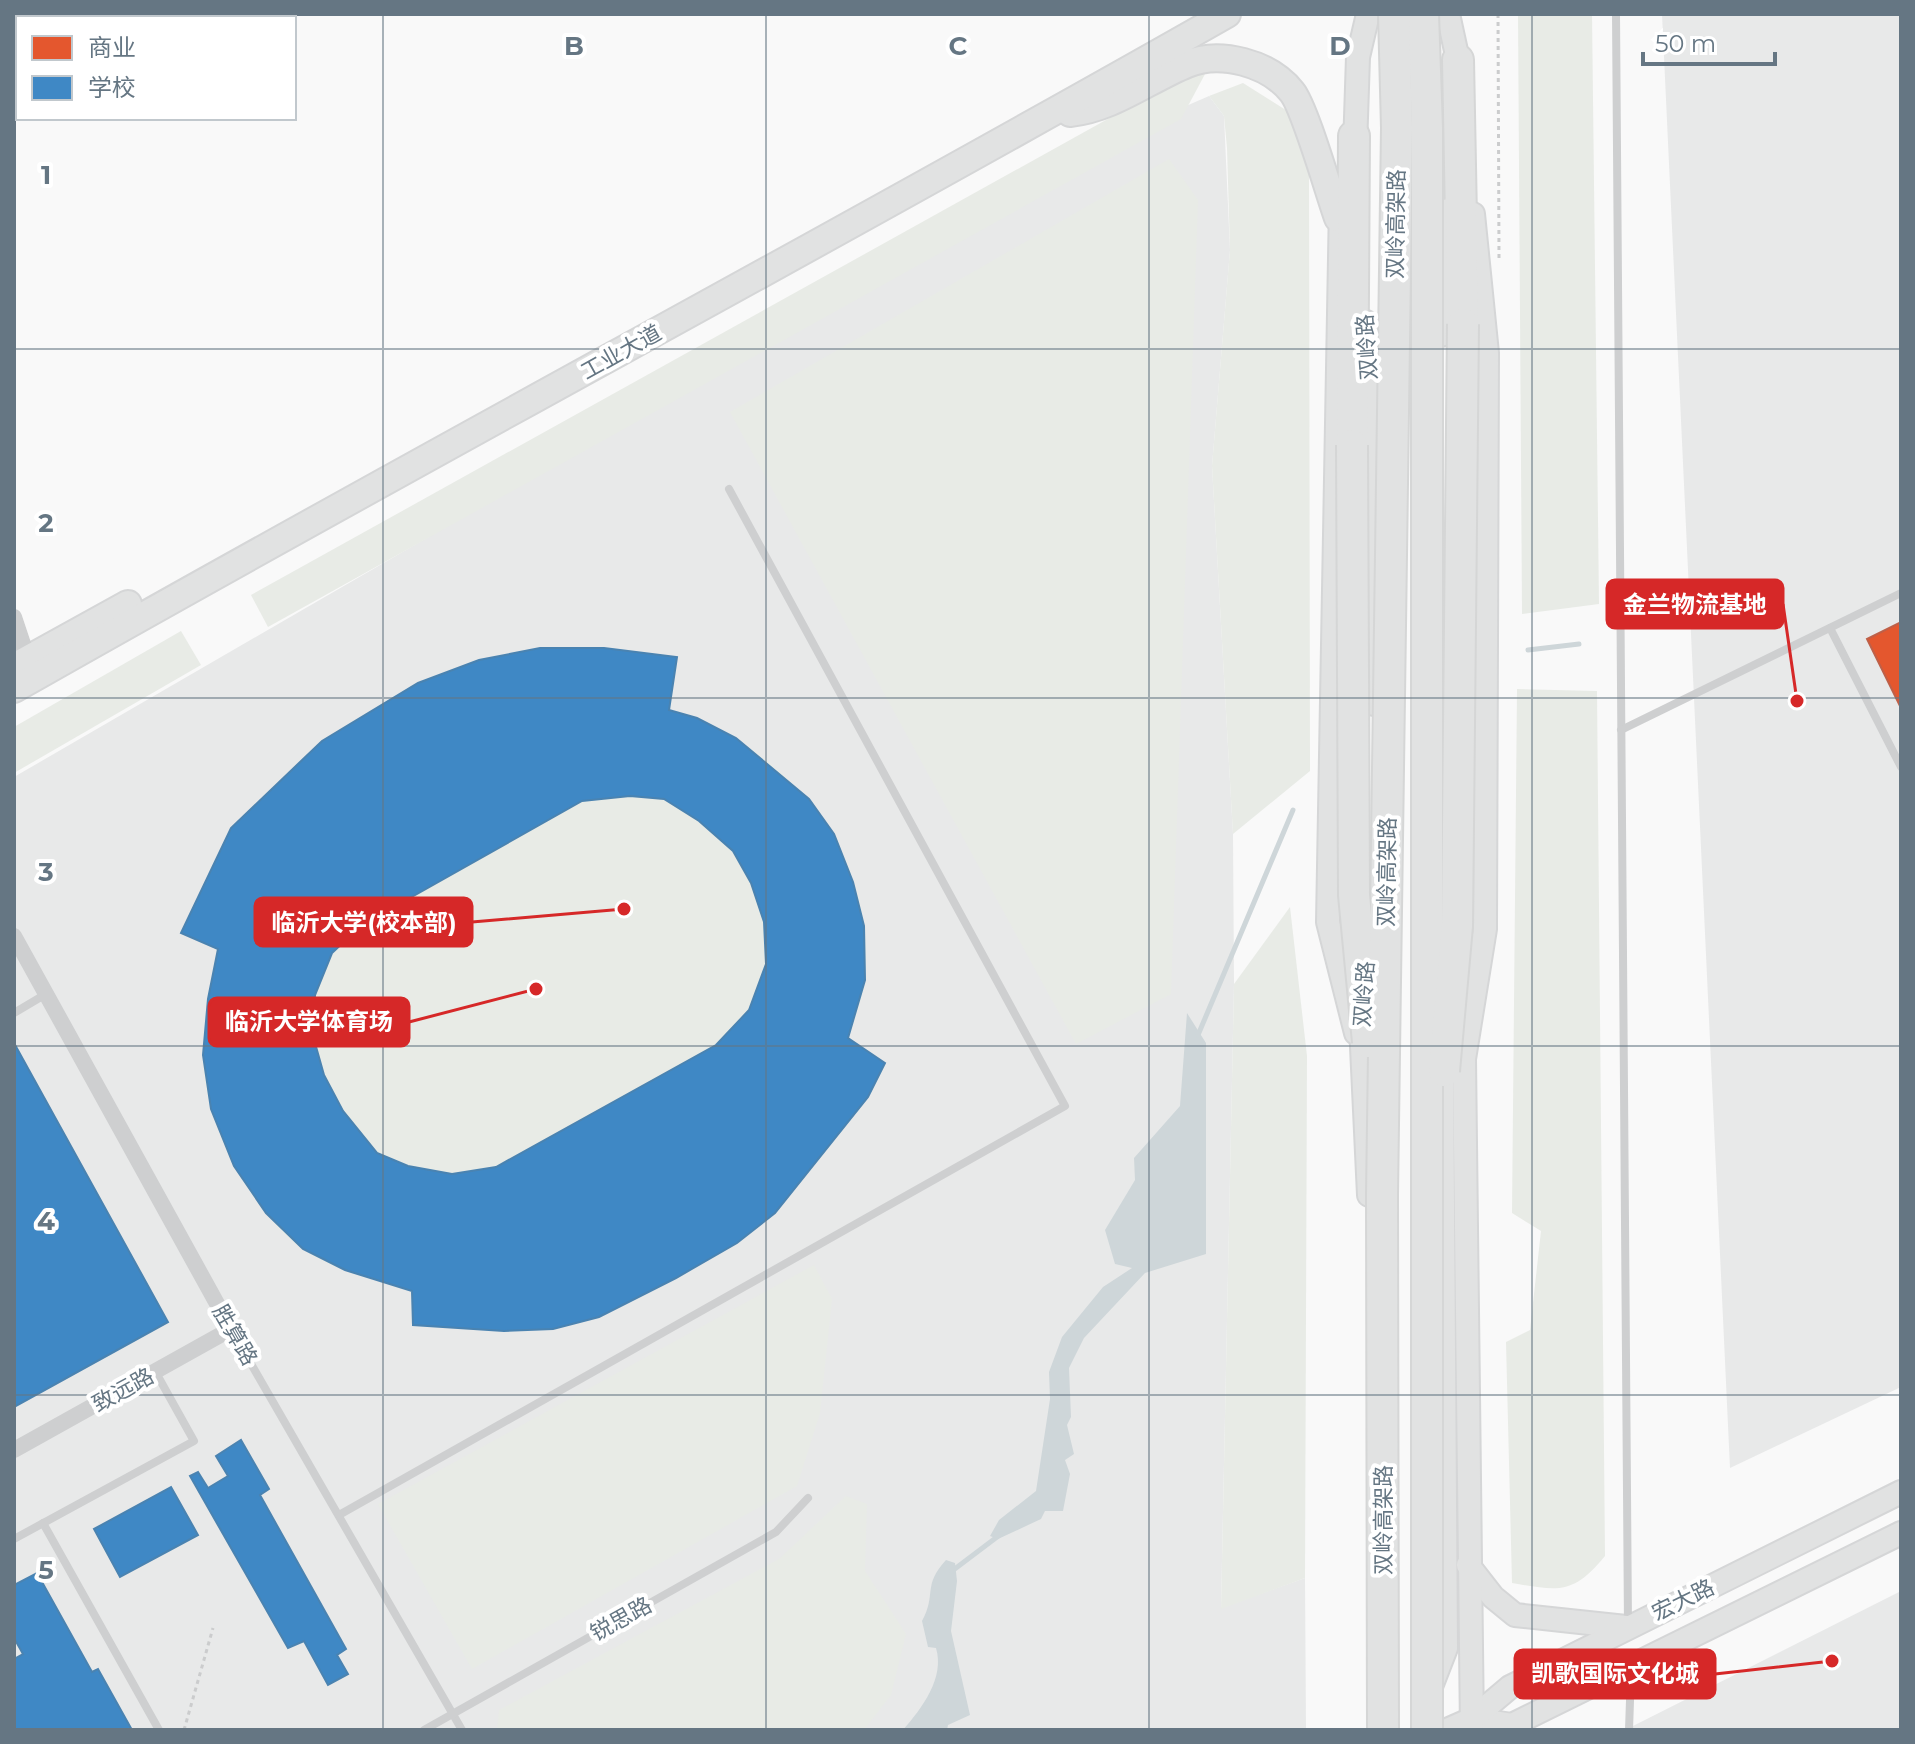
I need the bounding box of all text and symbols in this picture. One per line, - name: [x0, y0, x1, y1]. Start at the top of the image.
- legend: [16, 16, 296, 120]
- scale bar: [1643, 16, 1775, 66]
- text: 50 m: [1655, 29, 1716, 58]
- text: B: [564, 30, 584, 62]
- text: C: [949, 30, 968, 62]
- text: D: [1329, 30, 1351, 62]
- text: 商业: [88, 33, 136, 62]
- text: 学校: [88, 73, 136, 102]
- text: 1: [41, 159, 51, 191]
- street label: 双岭高架路: [1382, 169, 1410, 279]
- street label: 双岭路: [1351, 313, 1383, 381]
- street label: 工业大道: [576, 319, 666, 385]
- text: 2: [38, 507, 54, 539]
- callout: 金兰物流基地: [1607, 580, 1783, 628]
- text: 金兰物流基地: [1623, 590, 1767, 619]
- street label: 双岭高架路: [1373, 817, 1401, 927]
- text: 3: [37, 856, 54, 888]
- callout: 临沂大学(校本部): [255, 898, 472, 946]
- text: 临沂大学(校本部): [271, 908, 457, 937]
- street label: 双岭路: [1348, 960, 1380, 1028]
- callout: 临沂大学体育场: [209, 998, 409, 1046]
- text: 临沂大学体育场: [225, 1007, 393, 1036]
- text: 4: [37, 1205, 55, 1237]
- street label: 胜算路: [207, 1300, 263, 1370]
- street label: 致远路: [88, 1362, 158, 1418]
- street label: 双岭高架路: [1370, 1465, 1397, 1575]
- text: 5: [38, 1554, 54, 1586]
- street label: 宏大路: [1647, 1573, 1719, 1627]
- street label: 锐思路: [586, 1591, 656, 1647]
- callout: 凯歌国际文化城: [1515, 1650, 1715, 1698]
- text: 凯歌国际文化城: [1531, 1659, 1699, 1688]

